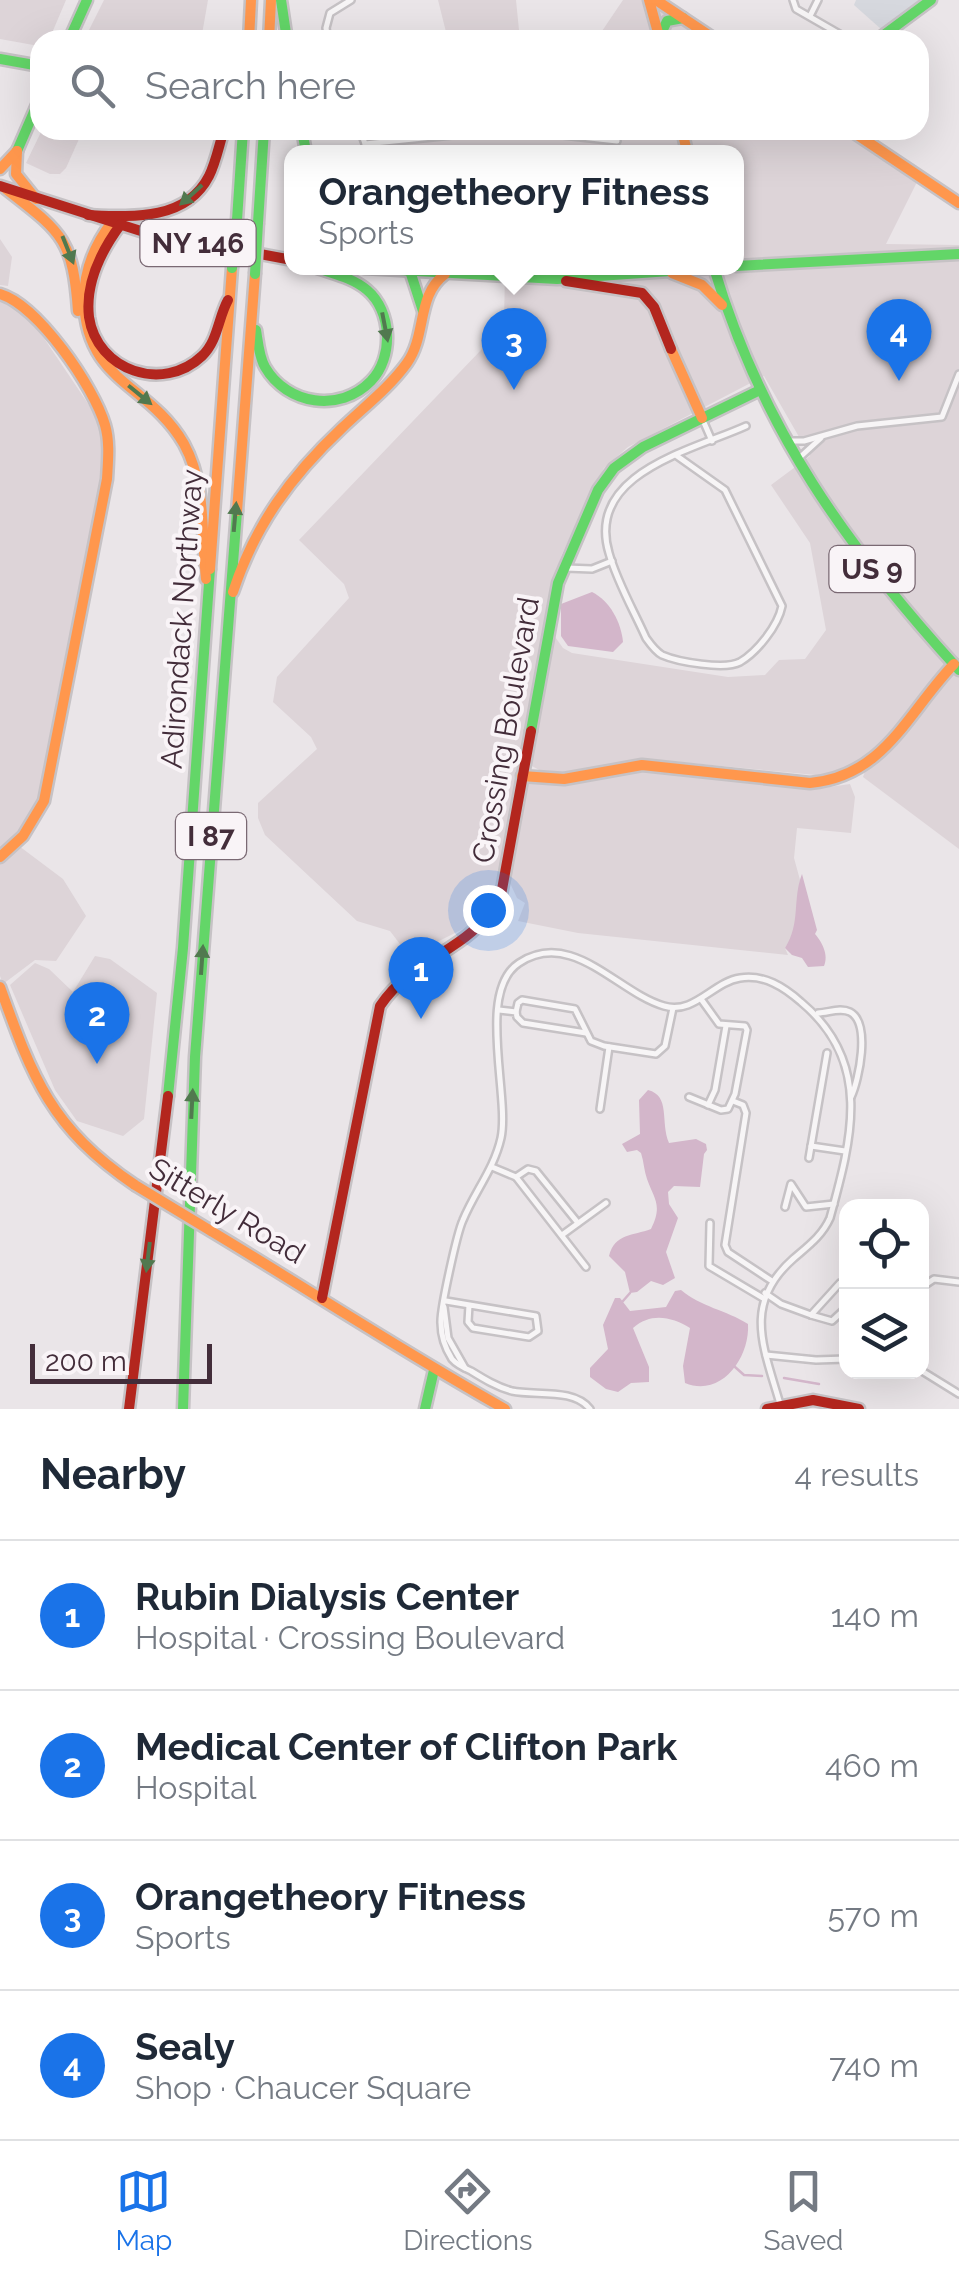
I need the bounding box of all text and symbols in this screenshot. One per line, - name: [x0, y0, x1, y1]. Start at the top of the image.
- search box: [30, 30, 929, 140]
- icon: search: [65, 58, 120, 113]
- text: Search here: [145, 63, 356, 108]
- popup: [284, 145, 744, 275]
- text: Orangetheory Fitness: [318, 169, 710, 214]
- one-way arrow: [179, 183, 204, 205]
- text: Sports: [318, 214, 414, 251]
- road number: NY 146: [140, 220, 256, 266]
- one-way arrow: [61, 236, 77, 266]
- pin: 4: [866, 298, 932, 381]
- pin: 3: [482, 308, 546, 390]
- one-way arrow: [377, 312, 393, 343]
- one-way arrow: [127, 384, 152, 405]
- street label: Adirondack Northway: [154, 468, 209, 770]
- one-way arrow: [227, 500, 243, 532]
- road number: US 9: [830, 546, 914, 592]
- street label: Crossing Boulevard: [465, 594, 546, 866]
- road number: I 87: [176, 813, 246, 859]
- your location: [463, 885, 514, 936]
- pin: 1: [388, 936, 454, 1019]
- one-way arrow: [194, 944, 210, 976]
- pin: 2: [64, 982, 130, 1064]
- one-way arrow: [185, 1088, 201, 1120]
- street label: Sitterly Road: [143, 1150, 311, 1271]
- map controls: [839, 1199, 929, 1379]
- button: locate: [839, 1199, 929, 1289]
- one-way arrow: [140, 1242, 156, 1274]
- button: layers: [839, 1289, 929, 1379]
- scale bar: [30, 1339, 212, 1384]
- text: 200 m: [45, 1345, 127, 1378]
- text: Nearby: [40, 1450, 186, 1499]
- text: 4 results: [795, 1456, 919, 1493]
- text: Rubin Dialysis Center: [135, 1574, 519, 1619]
- text: 1: [65, 1597, 80, 1634]
- text: 140 m: [831, 1597, 919, 1634]
- text: Hospital · Crossing Boulevard: [135, 1619, 565, 1656]
- text: Medical Center of Clifton Park: [135, 1724, 677, 1769]
- text: 2: [63, 1747, 82, 1784]
- text: 460 m: [825, 1747, 919, 1784]
- text: Hospital: [135, 1769, 256, 1806]
- text: Orangetheory Fitness: [135, 1874, 526, 1919]
- text: 3: [64, 1897, 81, 1934]
- text: 570 m: [828, 1897, 919, 1934]
- text: Sports: [135, 1919, 231, 1956]
- text: Sealy: [135, 2024, 235, 2069]
- text: 4: [63, 2047, 82, 2084]
- text: 740 m: [829, 2047, 919, 2084]
- text: Shop · Chaucer Square: [135, 2069, 471, 2106]
- tab: Map: [115, 2164, 172, 2257]
- tab: Directions: [403, 2164, 533, 2257]
- tab: Saved: [763, 2164, 844, 2257]

